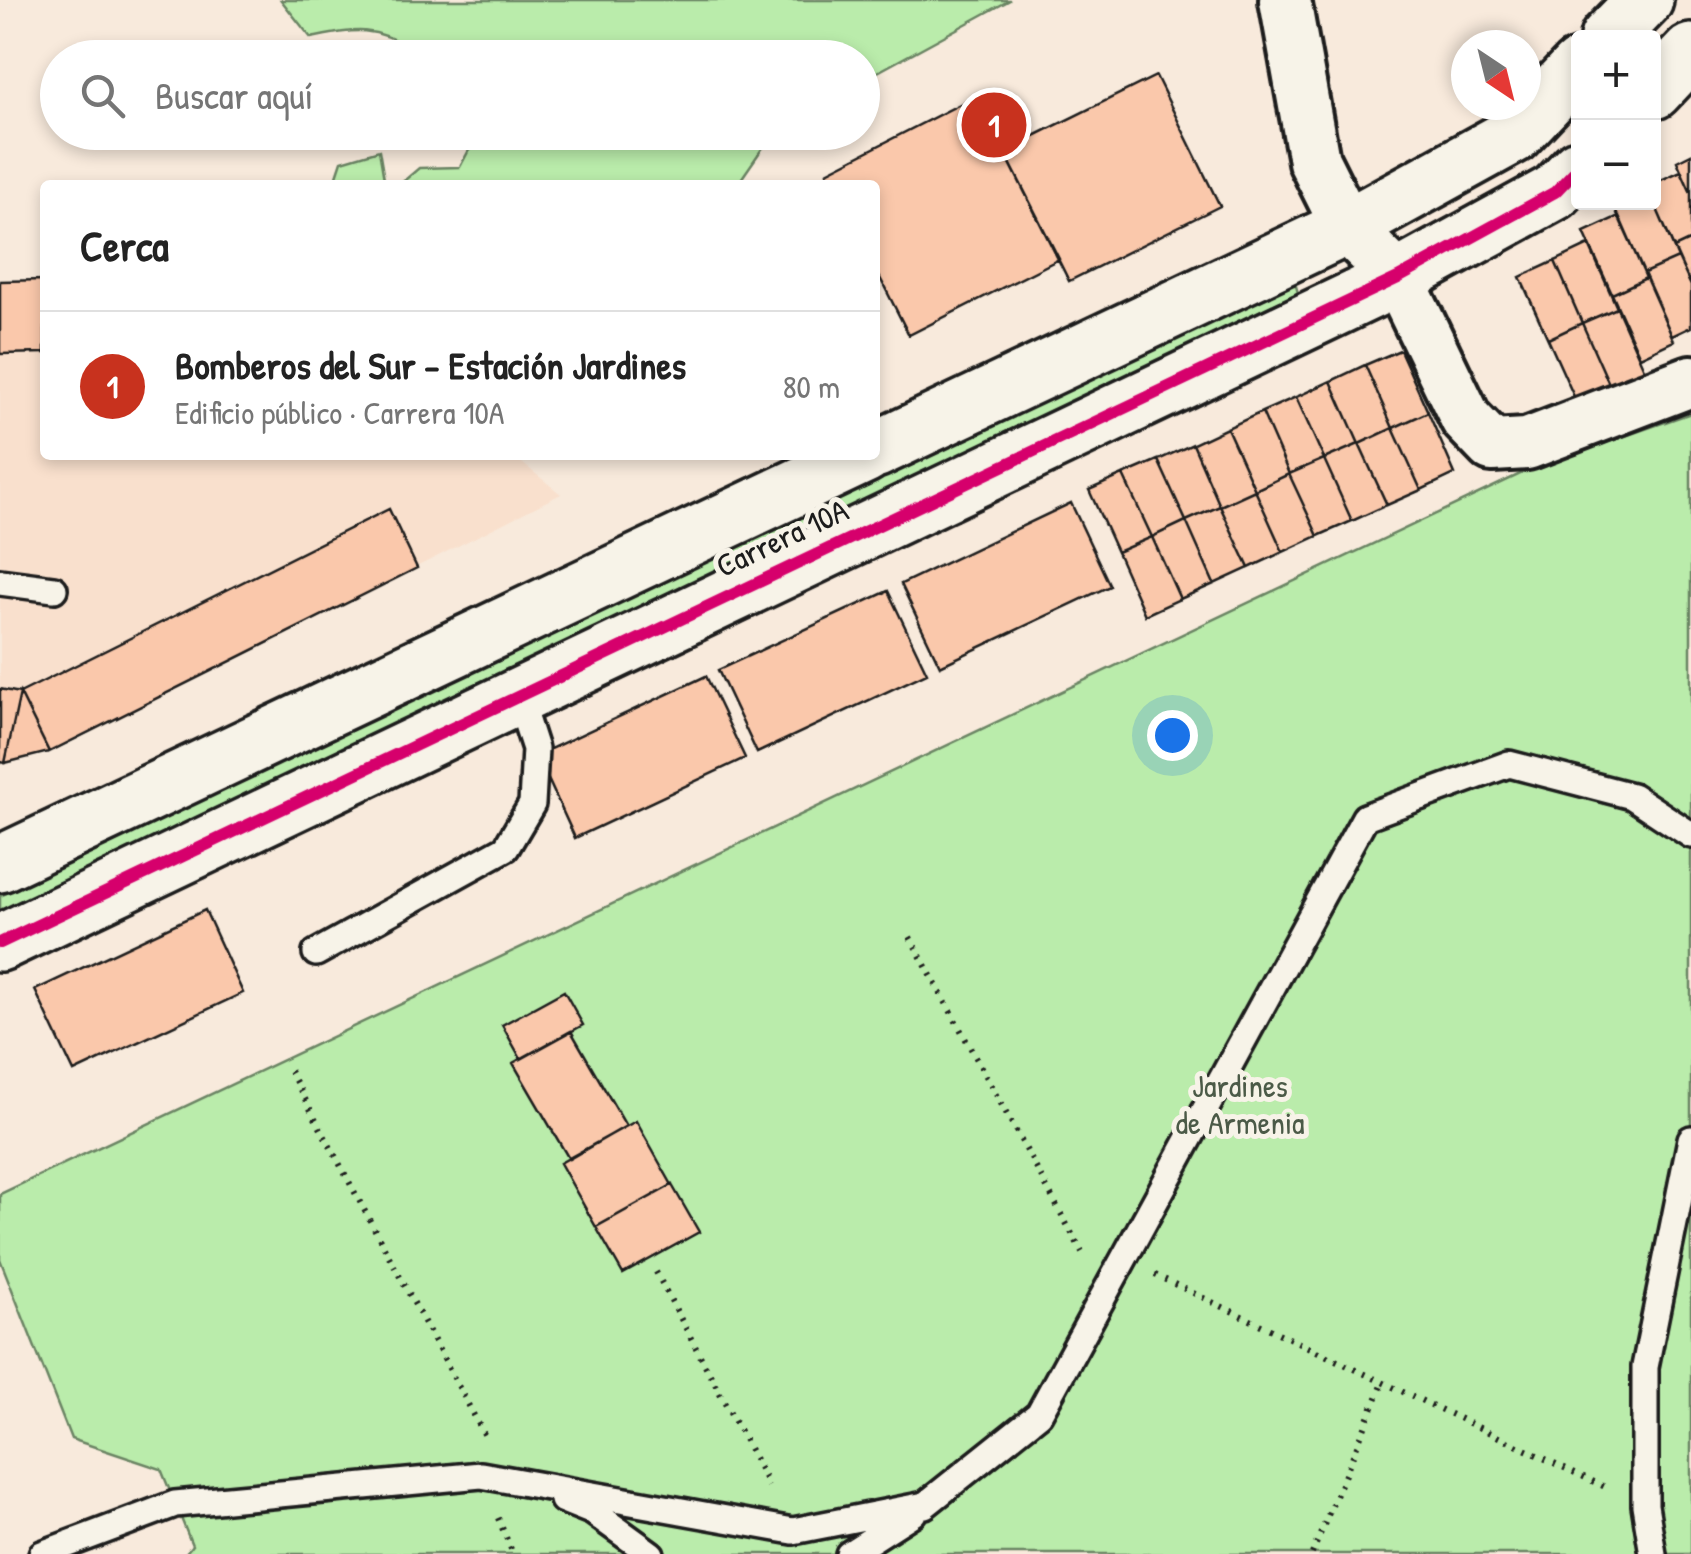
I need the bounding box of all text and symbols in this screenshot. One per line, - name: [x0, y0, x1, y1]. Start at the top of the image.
- north arrow: [1451, 30, 1541, 120]
- map controls: [1571, 30, 1661, 210]
- button: +: [1571, 30, 1661, 120]
- search box: [40, 40, 880, 150]
- icon: search: [75, 68, 130, 123]
- text: Buscar aquí: [155, 69, 313, 121]
- pin: 1: [962, 88, 1026, 162]
- button: −: [1571, 120, 1661, 210]
- text: Cerca: [80, 217, 169, 274]
- text: Bomberos del Sur - Estación Jardines: [175, 339, 686, 391]
- text: 1: [107, 365, 118, 408]
- text: 80 m: [783, 365, 840, 408]
- text: Edificio público · Carrera 10A: [175, 391, 504, 434]
- street label: Carrera 10A: [709, 488, 855, 587]
- your location: [1147, 710, 1198, 761]
- park label: Jardines de Armenia: [1175, 1064, 1305, 1144]

